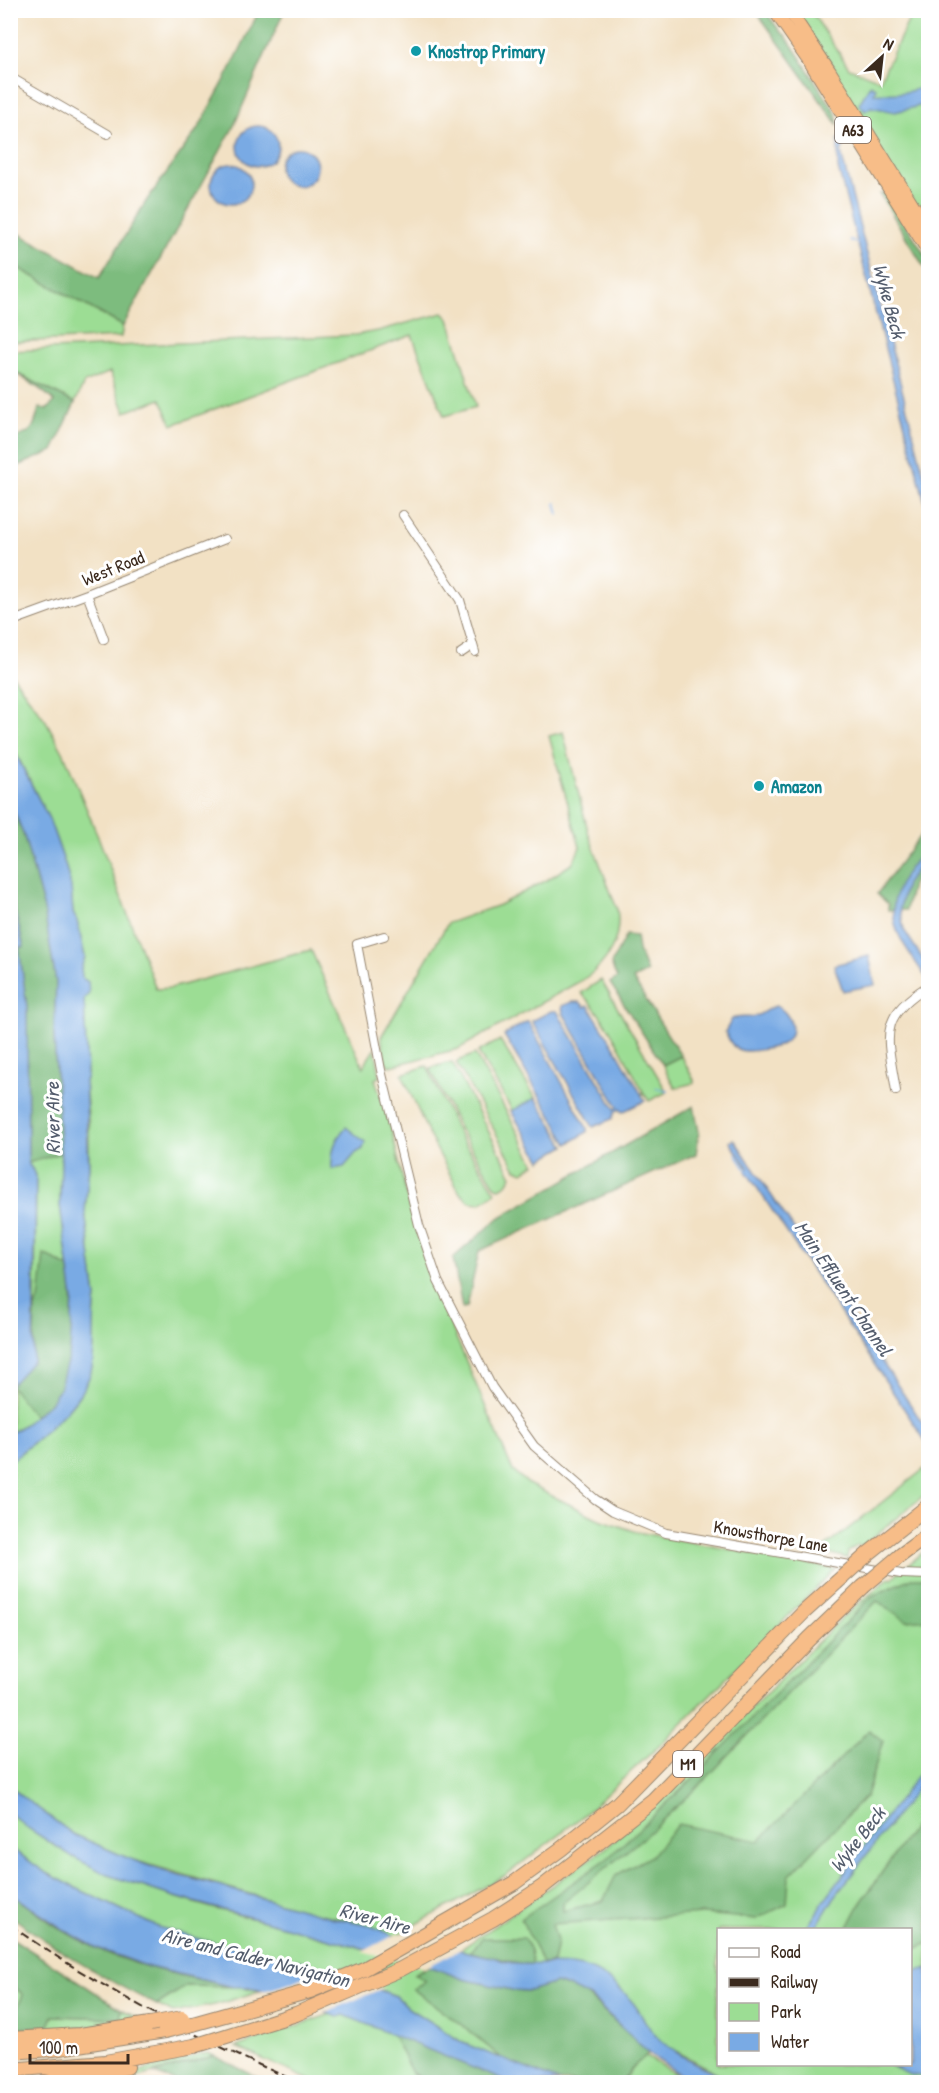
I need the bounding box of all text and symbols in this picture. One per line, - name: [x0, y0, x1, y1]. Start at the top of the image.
- north arrow: [852, 27, 912, 87]
- text: N: [880, 32, 898, 56]
- place label: Knostrop Primary: [428, 39, 546, 65]
- marker: Knostrop Primary: [409, 44, 423, 58]
- road number: A63: [835, 117, 871, 143]
- water label: Wyke Beck: [866, 261, 913, 343]
- street label: West Road: [78, 544, 148, 592]
- place label: Amazon: [771, 774, 822, 799]
- marker: Amazon: [752, 779, 766, 793]
- water label: River Aire: [38, 1081, 66, 1154]
- water label: Main Effluent Channel: [789, 1215, 900, 1362]
- street label: Knowsthorpe Lane: [712, 1514, 830, 1558]
- road number: M1: [673, 1751, 703, 1777]
- water label: Wyke Beck: [823, 1799, 893, 1878]
- water label: River Aire: [337, 1896, 414, 1941]
- water label: Aire and Calder Navigation: [159, 1921, 354, 1995]
- legend: [717, 1928, 912, 2066]
- text: Road: [771, 1939, 801, 1964]
- text: Railway: [771, 1969, 818, 1994]
- text: Park: [771, 1999, 802, 2024]
- scale bar: [30, 2027, 128, 2065]
- text: Water: [771, 2029, 809, 2054]
- text: 100 m: [39, 2035, 78, 2060]

